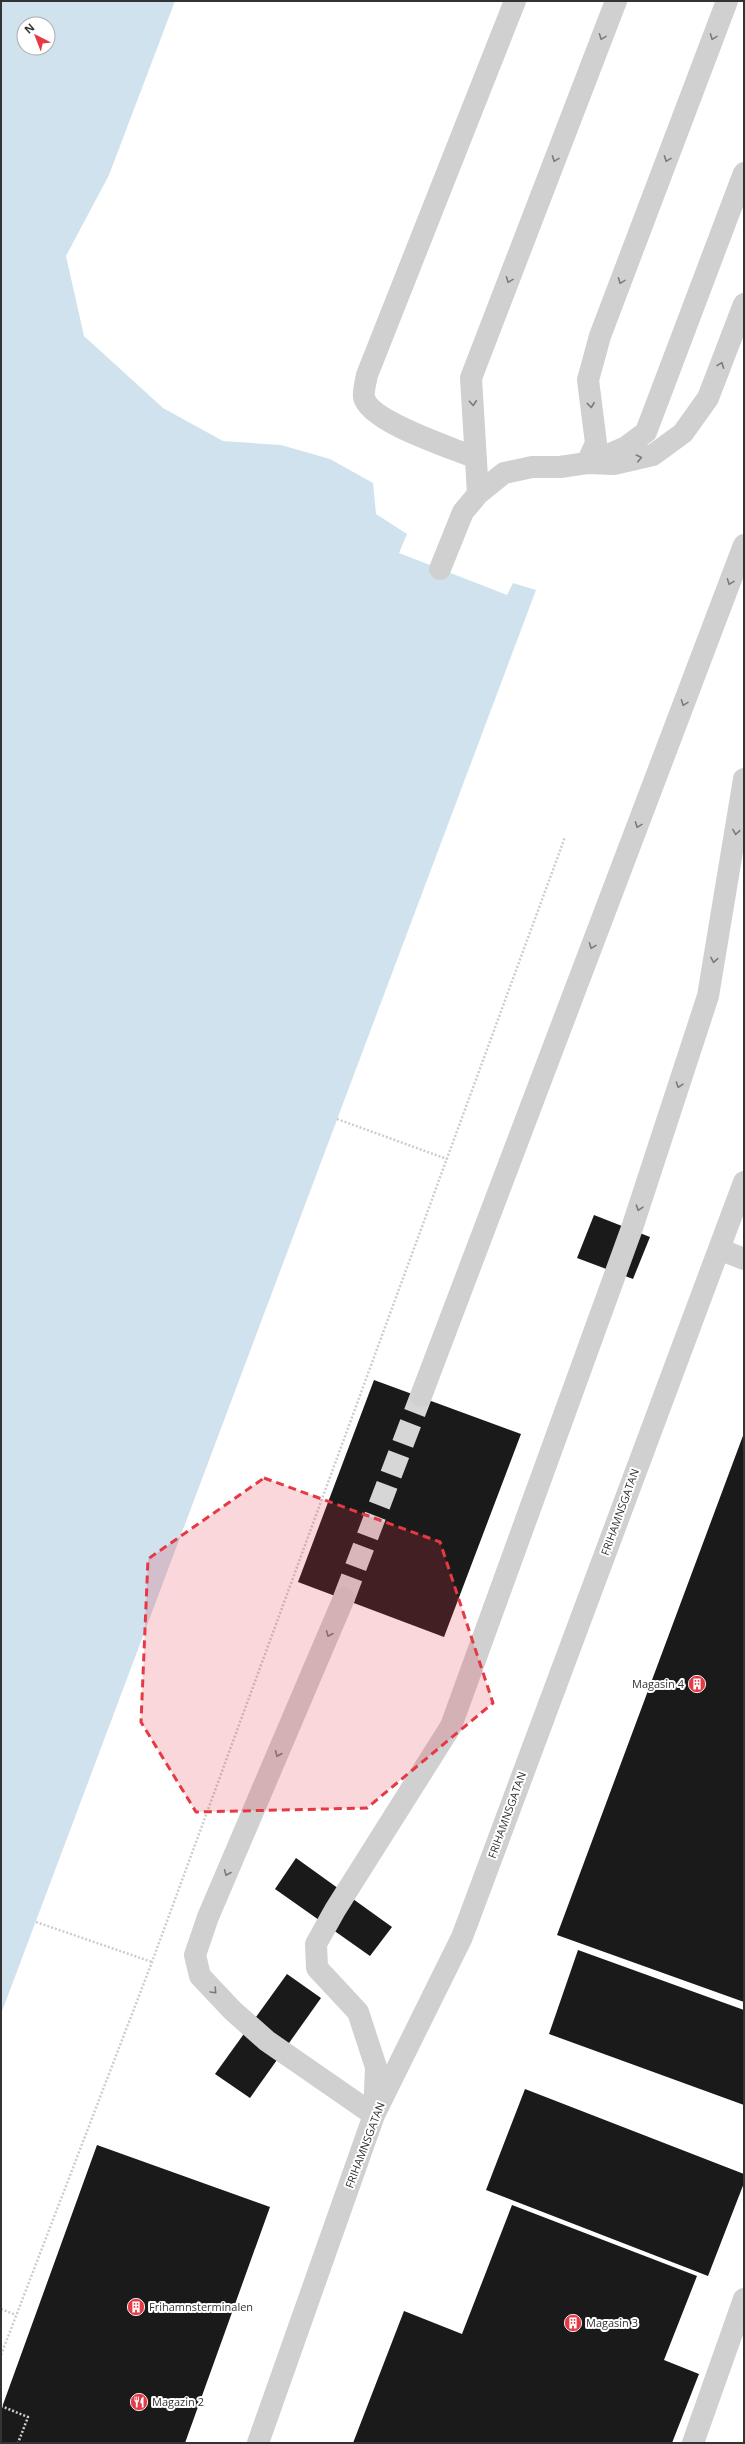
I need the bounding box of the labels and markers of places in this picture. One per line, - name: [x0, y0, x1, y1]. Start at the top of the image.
- building icon: Magasin 4: [687, 1674, 707, 1694]
- place label: Magasin 4: [632, 1676, 685, 1691]
- building icon: Frihamnsterminalen: [126, 2297, 146, 2317]
- place label: Frihamnsterminalen: [149, 2299, 253, 2314]
- building icon: Magasin 3: [563, 2313, 583, 2333]
- place label: Magasin 3: [586, 2315, 638, 2330]
- restaurant icon: Magazin 2: [129, 2392, 149, 2412]
- place label: Magazin 2: [152, 2394, 204, 2409]

